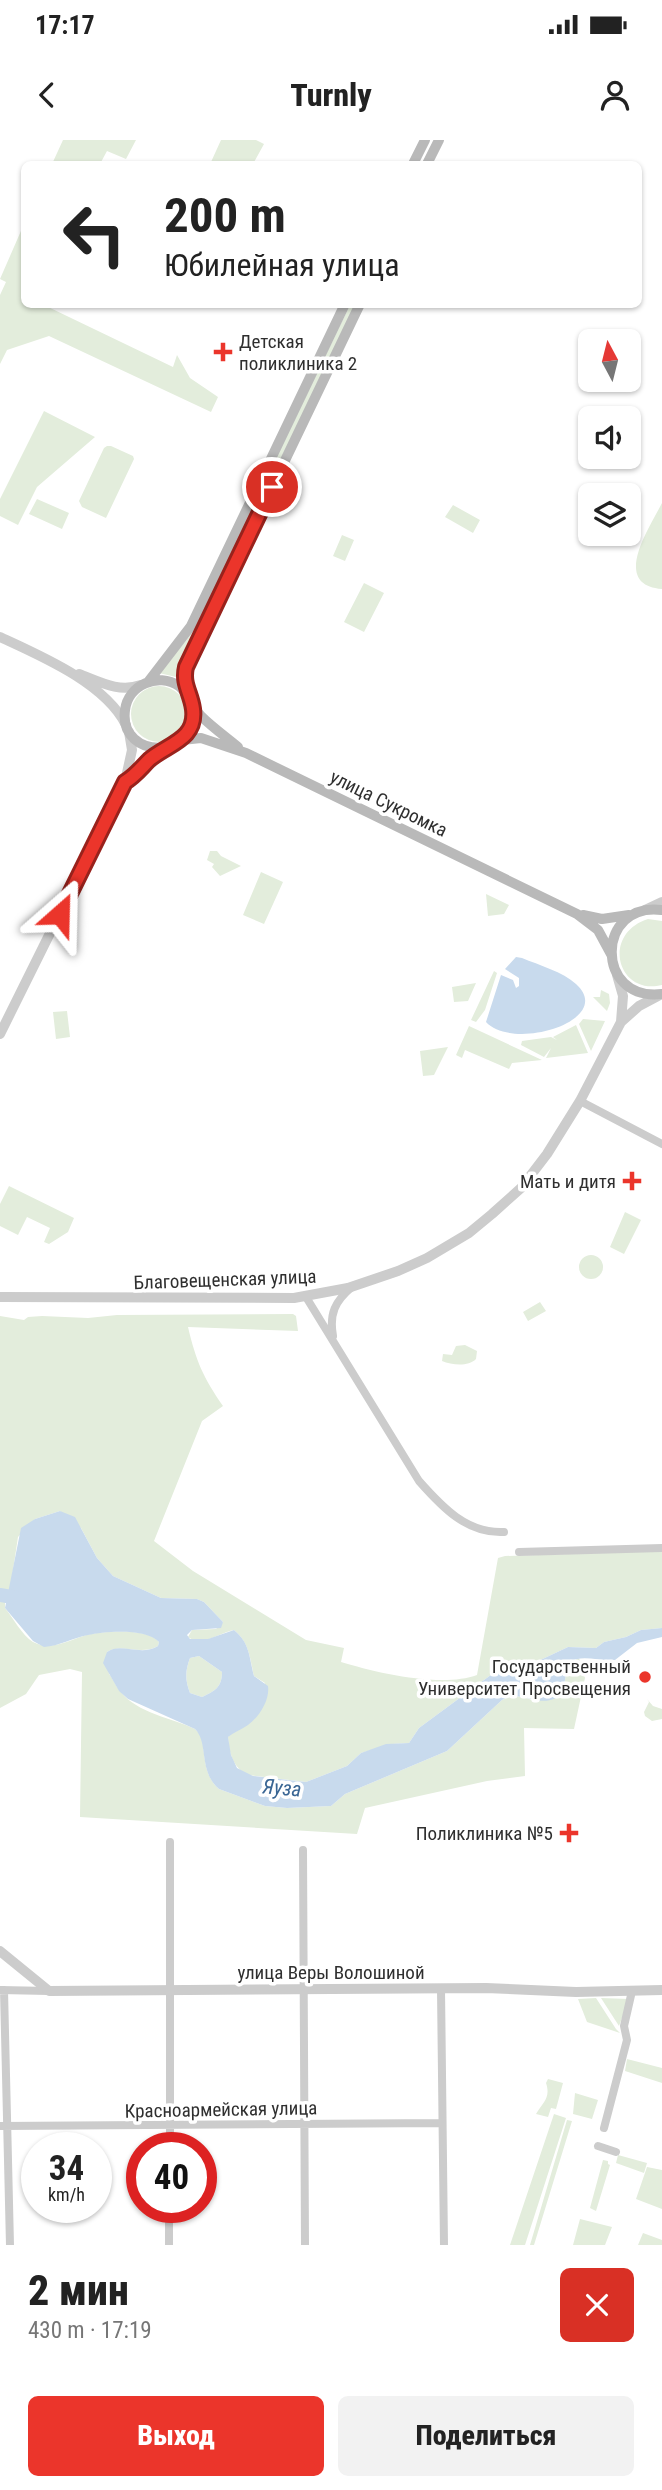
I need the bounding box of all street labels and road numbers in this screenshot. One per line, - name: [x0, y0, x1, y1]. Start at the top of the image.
- street label: улица Сукромка: [326, 765, 451, 842]
- street label: Благовещенская улица: [133, 1265, 317, 1294]
- street label: улица Веры Волошиной: [237, 1961, 425, 1984]
- street label: Красноармейская улица: [124, 2096, 318, 2123]

